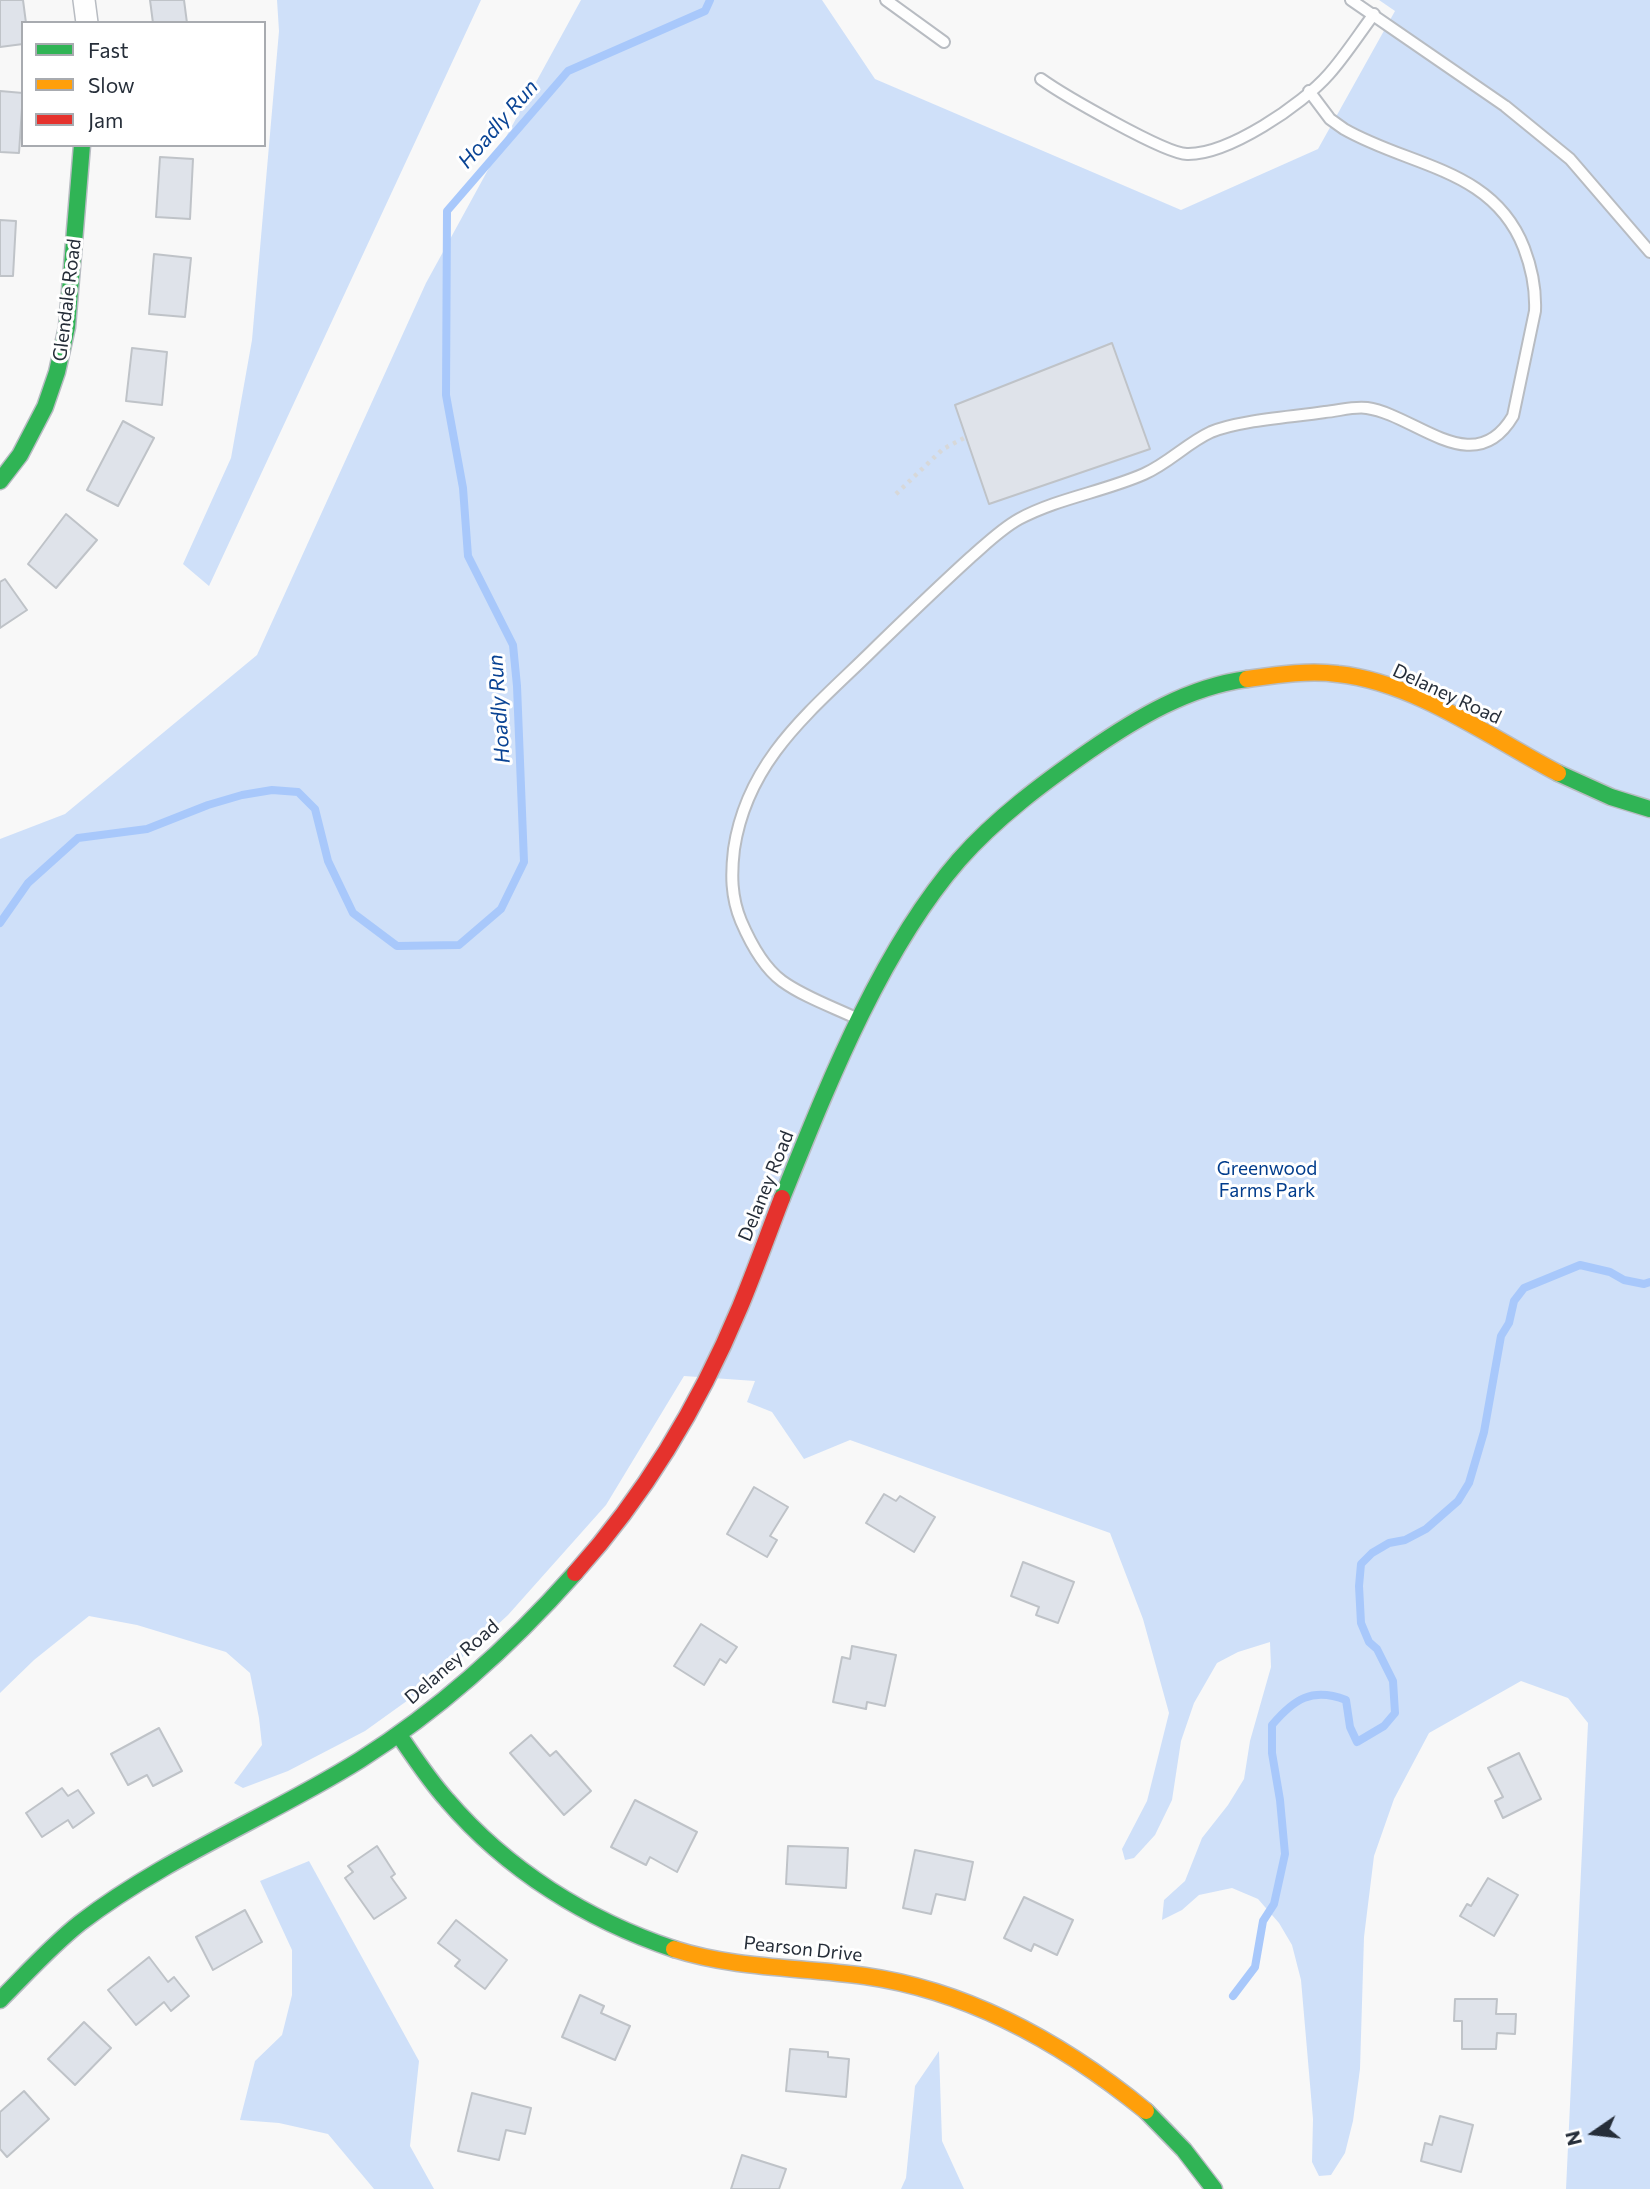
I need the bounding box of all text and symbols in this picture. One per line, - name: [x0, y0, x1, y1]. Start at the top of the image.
- legend: [21, 21, 266, 147]
- text: Fast: [88, 37, 129, 62]
- text: Slow: [88, 72, 135, 97]
- water label: Hoadly Run: [453, 74, 543, 174]
- text: Jam: [88, 107, 123, 132]
- street label: Glendale Road: [48, 237, 86, 363]
- water label: Hoadly Run: [483, 654, 515, 764]
- street label: Delaney Road: [1389, 659, 1505, 729]
- street label: Delaney Road: [733, 1127, 799, 1245]
- park label: Greenwood Farms Park: [1217, 1158, 1317, 1202]
- street label: Delaney Road: [400, 1615, 504, 1709]
- street label: Pearson Drive: [743, 1931, 863, 1967]
- north arrow: [1559, 2098, 1629, 2168]
- text: N: [1560, 2129, 1586, 2148]

